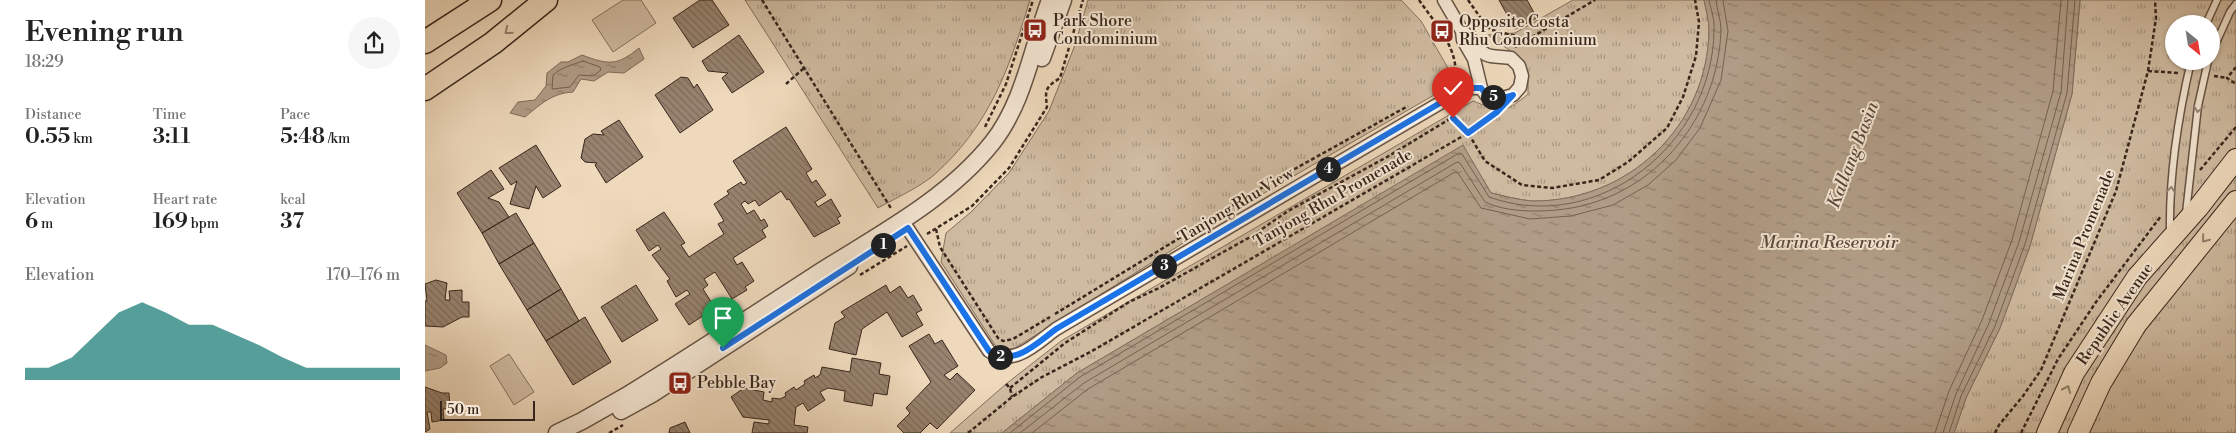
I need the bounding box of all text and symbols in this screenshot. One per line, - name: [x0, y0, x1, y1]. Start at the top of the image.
- place label: Park Shore Condominium: [1053, 11, 1158, 49]
- place label: Opposite Costa Rhu Condominium: [1459, 12, 1597, 50]
- text: Evening run: [25, 15, 184, 50]
- north arrow: [2165, 15, 2220, 70]
- map controls: [2165, 15, 2220, 70]
- button: share: [348, 17, 400, 69]
- bus stop icon: Park Shore Condominium: [1022, 17, 1048, 43]
- bus stop icon: Opposite Costa Rhu Condominium: [1429, 18, 1455, 44]
- one-way arrow: [504, 25, 513, 34]
- text: 18:29: [25, 52, 64, 72]
- pin: [1432, 67, 1474, 118]
- icon: check: [1439, 74, 1467, 102]
- pin: 5: [1481, 84, 1505, 110]
- text: 5: [1489, 88, 1498, 106]
- water label: Kallang Basin: [1822, 98, 1884, 212]
- one-way arrow: [2193, 105, 2204, 113]
- text: Distance: [25, 106, 82, 124]
- text: Time: [153, 106, 186, 124]
- text: Pace: [280, 106, 310, 124]
- text: 0.55: [25, 124, 70, 150]
- text: 3:11: [153, 124, 191, 150]
- text: 5:48: [280, 124, 325, 150]
- text: km: [70, 130, 93, 148]
- text: /km: [325, 130, 350, 148]
- street label: Tanjong Rhu Promenade: [1250, 144, 1416, 252]
- pin: 4: [1315, 156, 1341, 182]
- text: 4: [1324, 160, 1333, 178]
- street label: Tanjong Rhu View: [1175, 162, 1298, 247]
- street label: Marina Promenade: [2049, 167, 2119, 303]
- one-way arrow: [2165, 186, 2176, 194]
- text: Elevation: [25, 191, 86, 209]
- text: Heart rate: [153, 191, 217, 209]
- text: kcal: [280, 191, 306, 209]
- text: 6: [25, 209, 38, 235]
- text: 169: [153, 209, 188, 235]
- text: 37: [280, 209, 304, 235]
- text: m: [38, 215, 53, 233]
- text: bpm: [188, 215, 219, 233]
- water label: Marina Reservoir: [1760, 231, 1899, 254]
- pin: 1: [871, 232, 895, 258]
- one-way arrow: [2203, 233, 2211, 242]
- text: 1: [880, 236, 887, 254]
- pin: 3: [1151, 254, 1177, 278]
- text: 3: [1160, 257, 1169, 275]
- street label: Republic Avenue: [2072, 259, 2158, 369]
- text: Elevation: [25, 265, 94, 285]
- text: 170–176 m: [326, 265, 400, 285]
- pin: [702, 297, 744, 348]
- icon: arrive: [709, 304, 737, 332]
- pin: 2: [987, 344, 1013, 370]
- text: 2: [996, 348, 1005, 366]
- bus stop icon: Pebble Bay: [667, 370, 693, 396]
- place label: Pebble Bay: [697, 373, 777, 393]
- one-way arrow: [2061, 385, 2071, 394]
- scale bar: [440, 398, 535, 421]
- text: 50 m: [447, 401, 479, 419]

